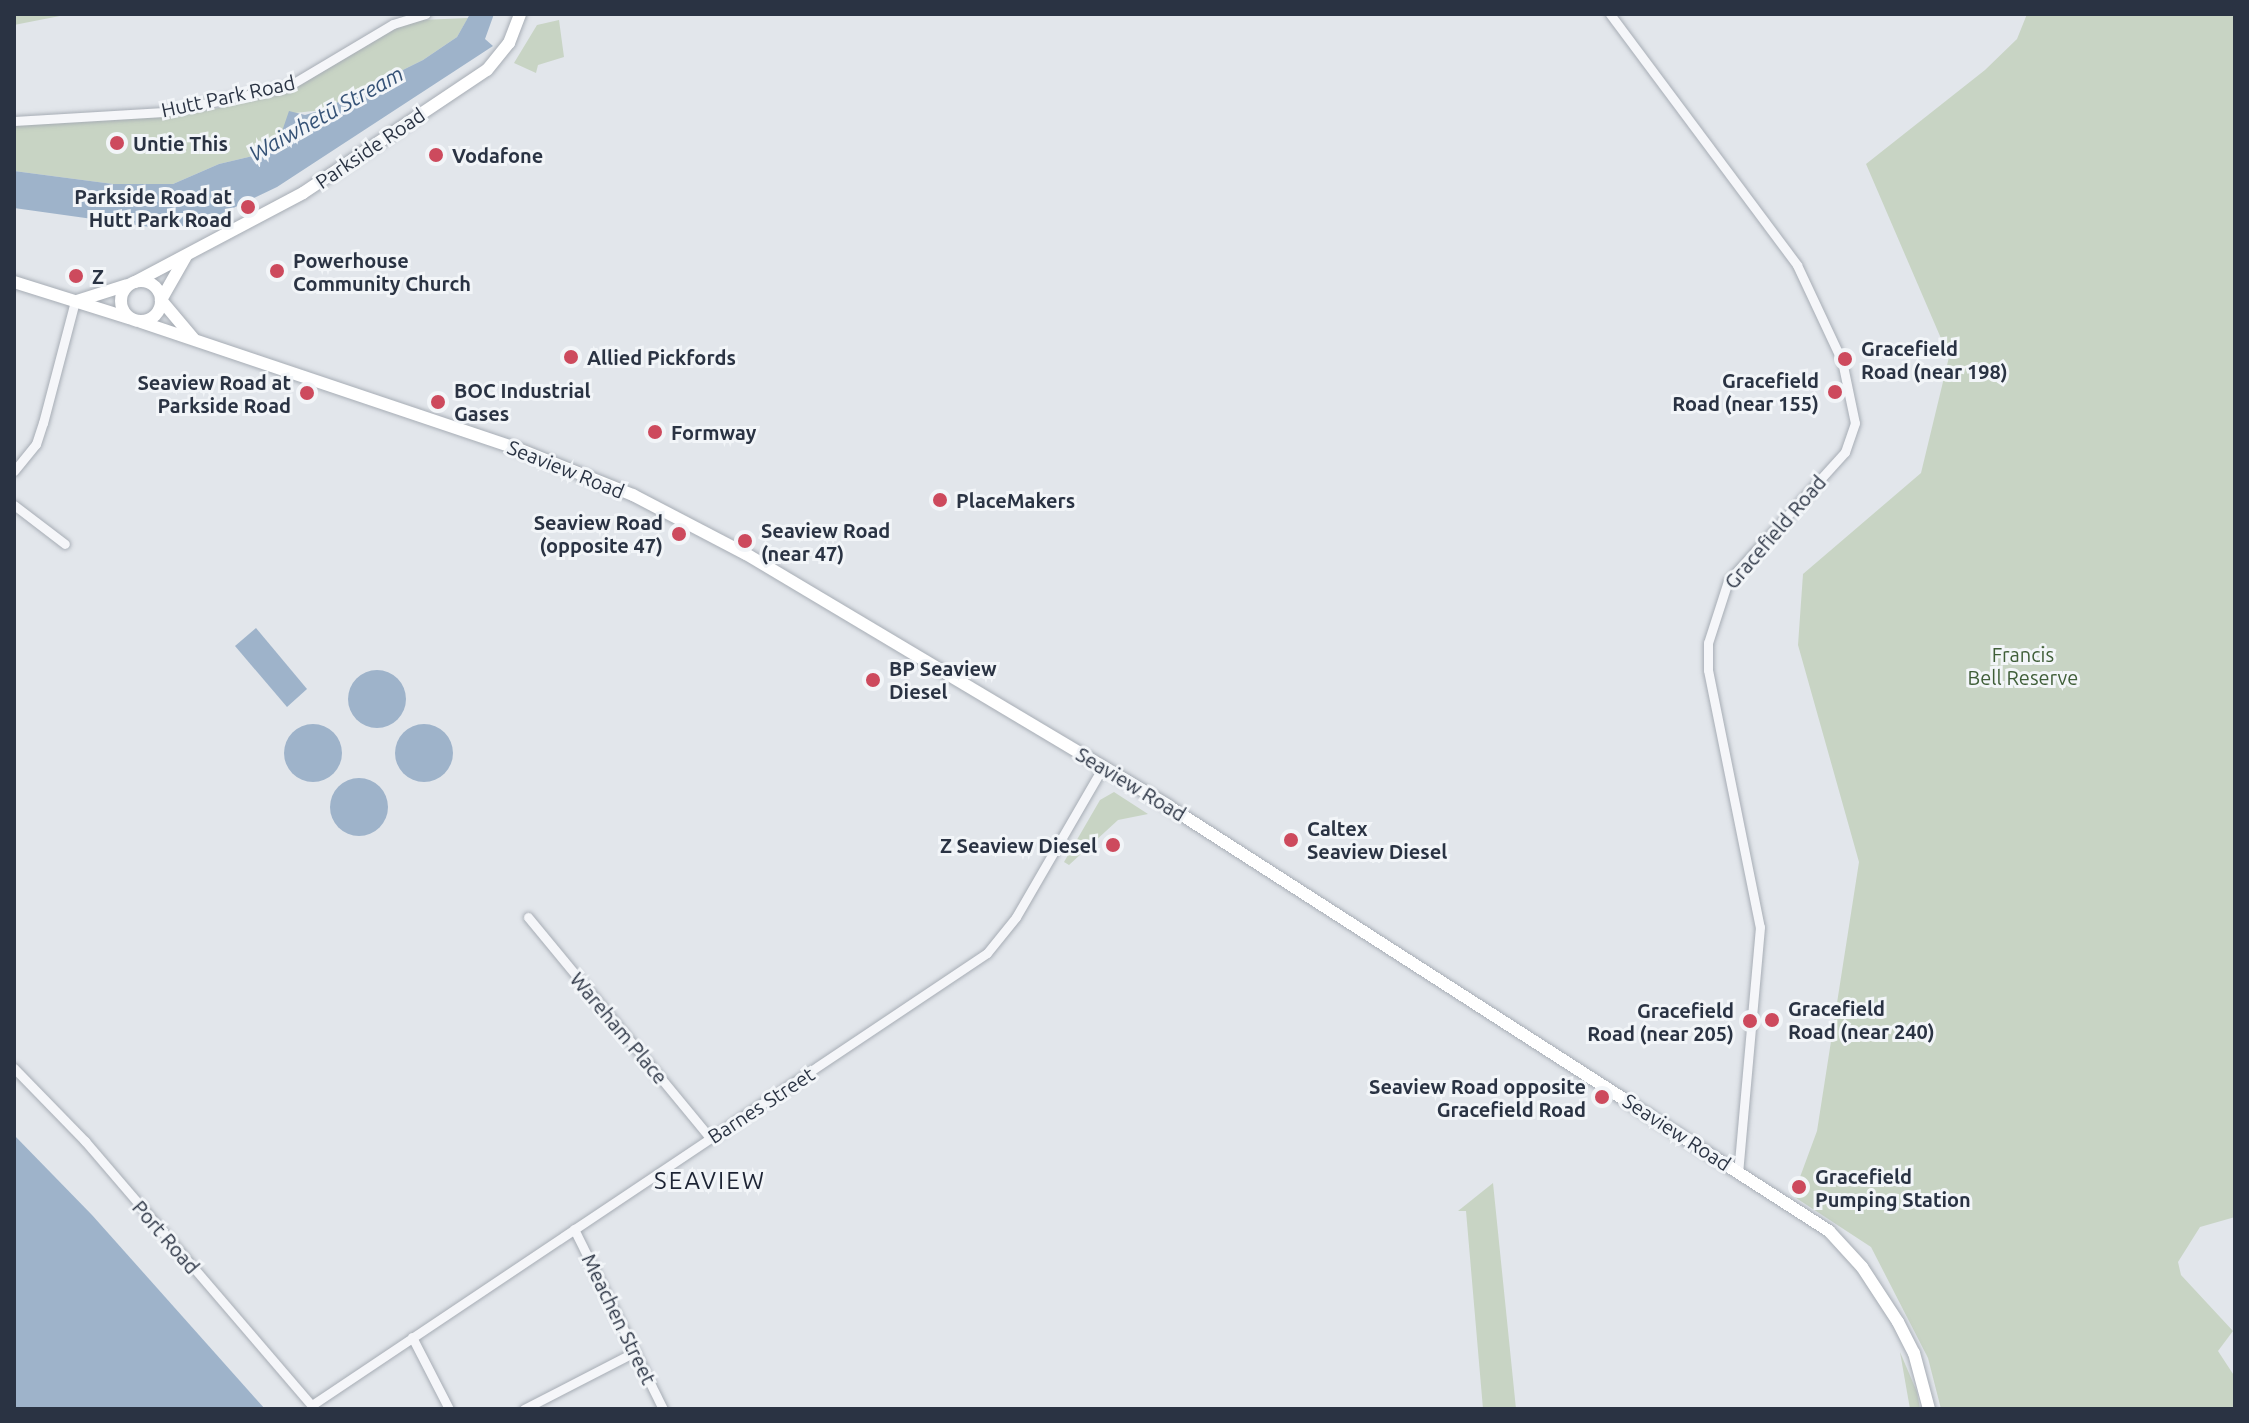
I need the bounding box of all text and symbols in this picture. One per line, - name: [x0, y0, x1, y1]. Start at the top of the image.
- water label: Waiwhetū Stream: [244, 60, 408, 166]
- street label: Hutt Park Road: [159, 70, 297, 122]
- street label: Parkside Road: [311, 103, 429, 193]
- place label: Untie This: [133, 131, 228, 155]
- marker: Untie This: [108, 134, 126, 152]
- place label: Vodafone: [452, 143, 543, 167]
- marker: Vodafone: [427, 146, 445, 164]
- place label: Parkside Road at Hutt Park Road: [74, 184, 232, 231]
- marker: Parkside Road at Hutt Park Road: [239, 198, 257, 216]
- place label: Powerhouse Community Church: [293, 248, 471, 295]
- marker: Powerhouse Community Church: [268, 262, 286, 280]
- place label: Z: [92, 264, 104, 288]
- marker: Z: [67, 267, 85, 285]
- place label: Gracefield Road (near 198): [1861, 336, 2008, 383]
- place label: Allied Pickfords: [587, 345, 736, 369]
- marker: Allied Pickfords: [562, 348, 580, 366]
- marker: Gracefield Road (near 198): [1836, 350, 1854, 368]
- place label: Gracefield Road (near 155): [1672, 368, 1819, 415]
- place label: Seaview Road at Parkside Road: [137, 370, 291, 417]
- place label: BOC Industrial Gases: [454, 378, 591, 425]
- marker: Gracefield Road (near 155): [1826, 383, 1844, 401]
- marker: Seaview Road at Parkside Road: [298, 384, 316, 402]
- marker: BOC Industrial Gases: [429, 393, 447, 411]
- place label: Formway: [671, 420, 756, 444]
- marker: Formway: [646, 423, 664, 441]
- street label: Seaview Road: [504, 435, 628, 503]
- street label: Gracefield Road: [1719, 470, 1831, 594]
- place label: PlaceMakers: [956, 488, 1075, 512]
- marker: PlaceMakers: [931, 491, 949, 509]
- place label: Seaview Road (opposite 47): [534, 510, 663, 557]
- place label: Seaview Road (near 47): [761, 518, 890, 565]
- marker: Seaview Road (opposite 47): [670, 525, 688, 543]
- marker: Seaview Road (near 47): [736, 532, 754, 550]
- park label: Francis Bell Reserve: [1968, 642, 2078, 689]
- place label: BP Seaview Diesel: [889, 656, 997, 703]
- marker: BP Seaview Diesel: [864, 671, 882, 689]
- street label: Seaview Road: [1072, 742, 1190, 826]
- place label: Caltex Seaview Diesel: [1307, 816, 1447, 863]
- marker: Caltex Seaview Diesel: [1282, 831, 1300, 849]
- place label: Z Seaview Diesel: [940, 833, 1097, 857]
- marker: Z Seaview Diesel: [1104, 836, 1122, 854]
- street label: Wareham Place: [565, 967, 673, 1089]
- place label: Gracefield Road (near 240): [1788, 996, 1935, 1043]
- place label: Gracefield Road (near 205): [1587, 998, 1734, 1045]
- marker: Gracefield Road (near 240): [1763, 1011, 1781, 1029]
- marker: Gracefield Road (near 205): [1741, 1012, 1759, 1030]
- street label: Barnes Street: [703, 1062, 819, 1148]
- place label: Seaview Road opposite Gracefield Road: [1369, 1074, 1586, 1121]
- marker: Seaview Road opposite Gracefield Road: [1593, 1088, 1611, 1106]
- street label: Seaview Road: [1619, 1088, 1735, 1176]
- place label: Gracefield Pumping Station: [1815, 1164, 1971, 1211]
- district label: SEAVIEW: [654, 1167, 766, 1195]
- marker: Gracefield Pumping Station: [1790, 1178, 1808, 1196]
- street label: Port Road: [128, 1195, 204, 1279]
- street label: Meachen Street: [577, 1250, 661, 1388]

